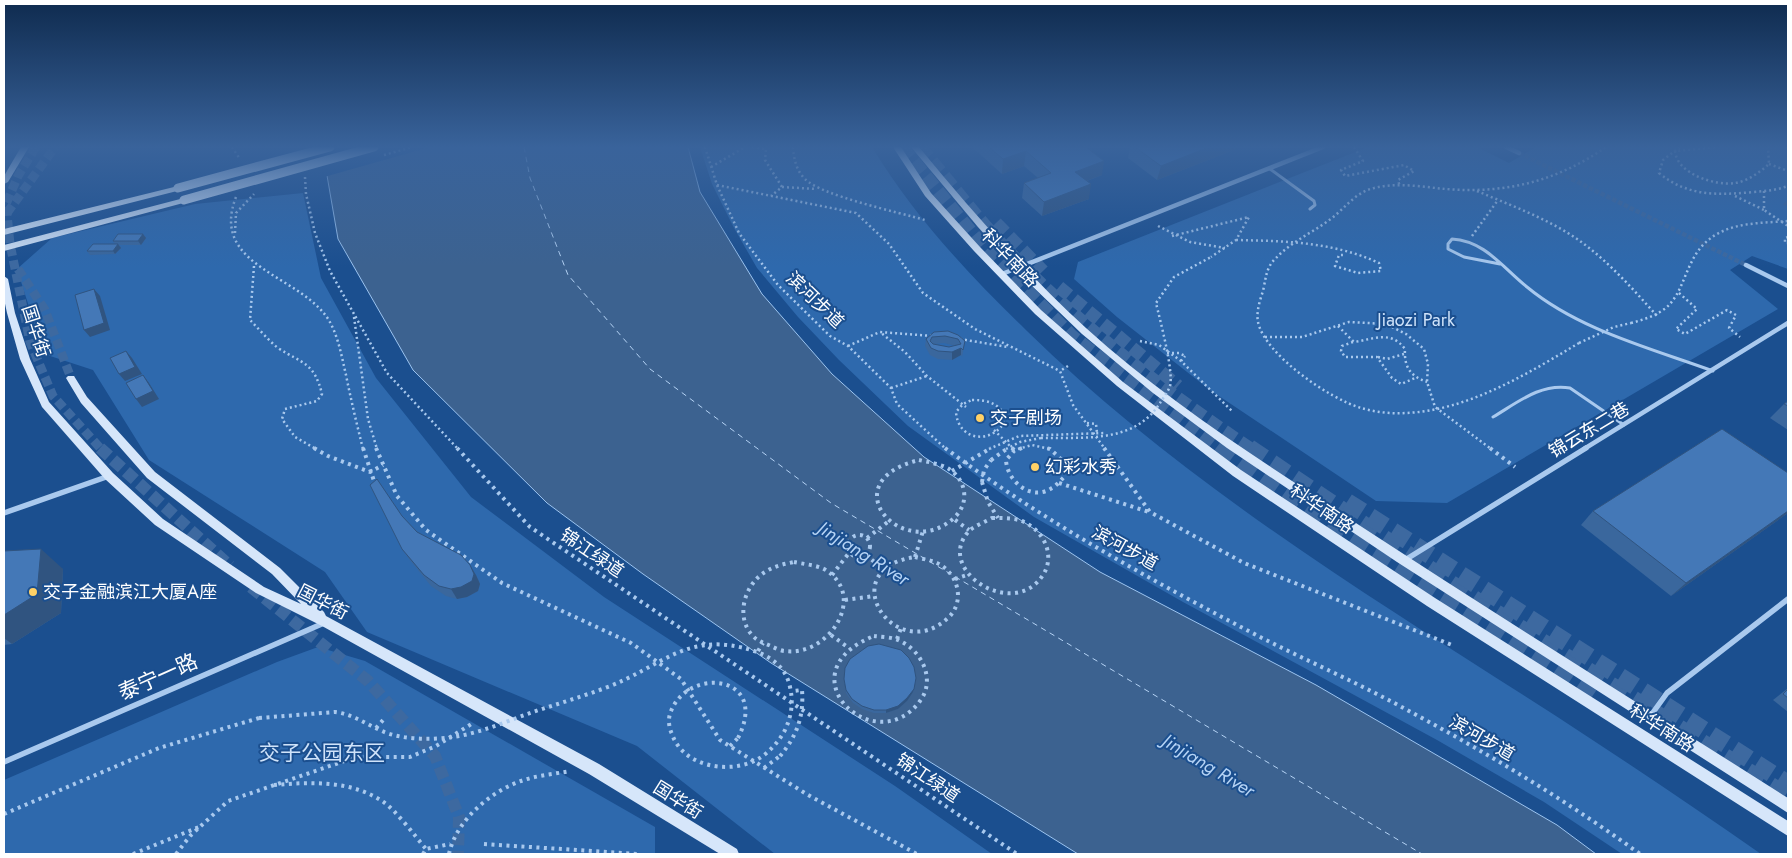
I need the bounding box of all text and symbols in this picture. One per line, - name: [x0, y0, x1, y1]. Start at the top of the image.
- street label: 科华南路: [976, 223, 1044, 293]
- street label: 滨河步道: [780, 266, 850, 334]
- street label: 国华街: [15, 301, 57, 361]
- park label: Jiaozi Park: [1375, 307, 1455, 333]
- street label: 锦云东二巷: [1544, 396, 1634, 464]
- place label: 交子剧场: [990, 405, 1062, 431]
- marker: 交子剧场: [974, 412, 986, 424]
- place label: 幻彩水秀: [1045, 454, 1117, 480]
- marker: 幻彩水秀: [1029, 461, 1041, 473]
- street label: 科华南路: [1285, 478, 1359, 540]
- water label: Jinjiang River: [809, 512, 916, 593]
- street label: 滨河步道: [1087, 519, 1163, 577]
- street label: 锦江绿道: [555, 522, 629, 584]
- street label: 国华街: [293, 578, 353, 626]
- place label: 交子金融滨江大厦A座: [43, 579, 217, 605]
- marker: 交子金融滨江大厦A座: [27, 586, 39, 598]
- street label: 泰宁一路: [114, 646, 202, 708]
- street label: 科华南路: [1625, 698, 1699, 758]
- street label: 滨河步道: [1444, 709, 1520, 767]
- water label: Jinjiang River: [1154, 725, 1261, 805]
- park label: 交子公园东区: [259, 738, 385, 768]
- street label: 锦江绿道: [891, 747, 965, 809]
- street label: 国华街: [648, 775, 708, 825]

